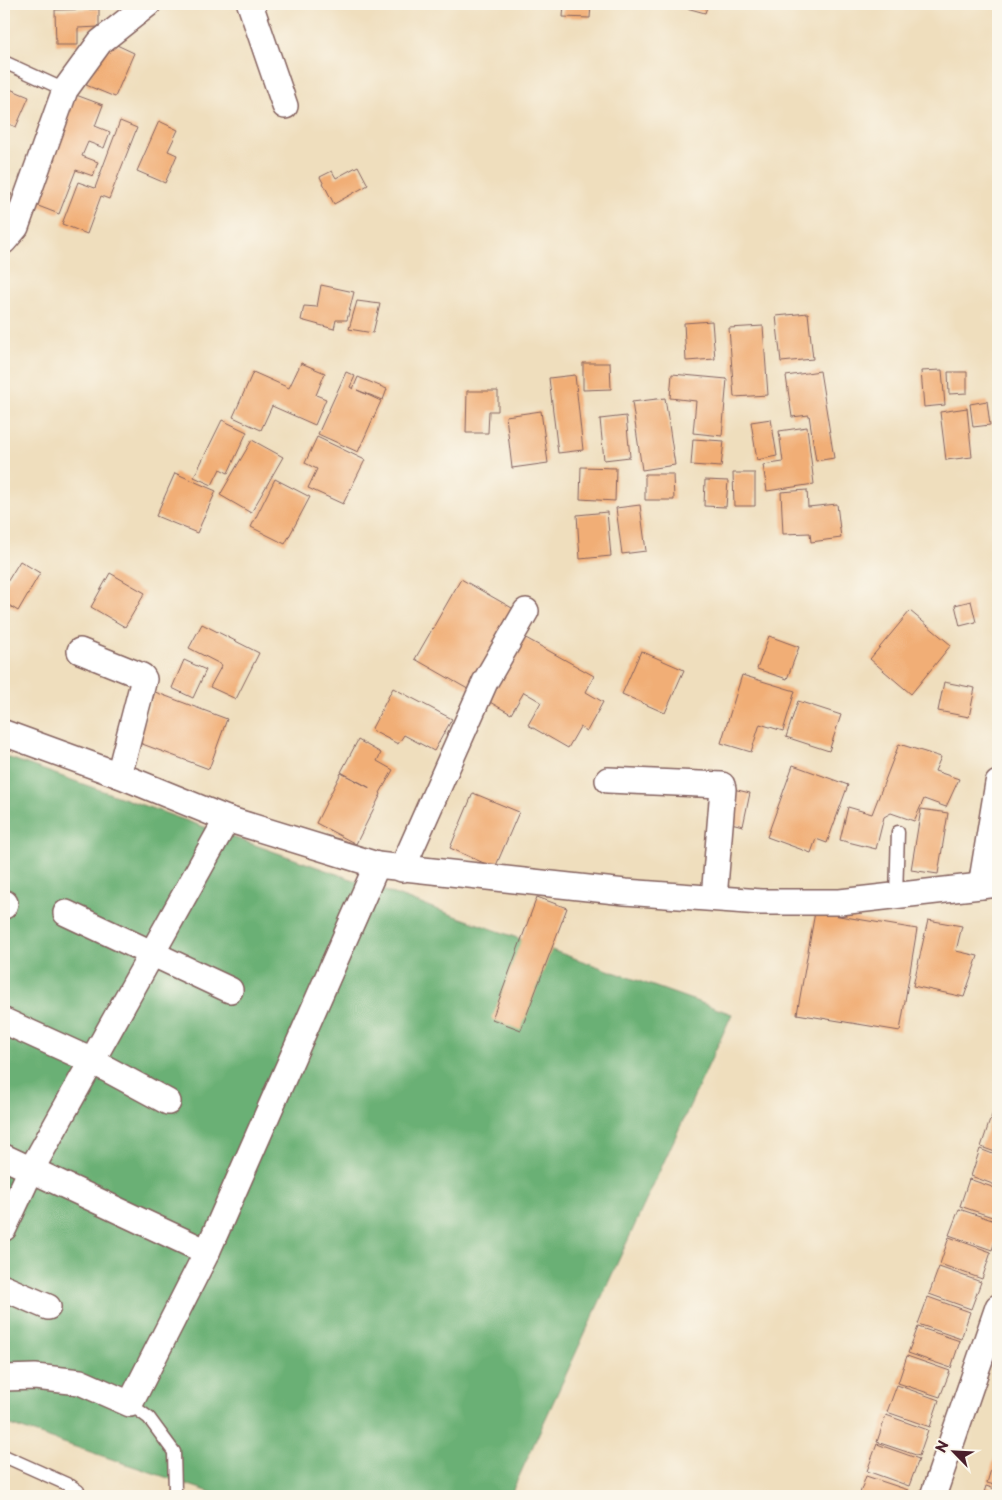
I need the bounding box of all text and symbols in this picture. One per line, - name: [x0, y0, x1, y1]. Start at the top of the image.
- north arrow: [930, 1428, 980, 1478]
- text: N: [930, 1437, 954, 1456]

